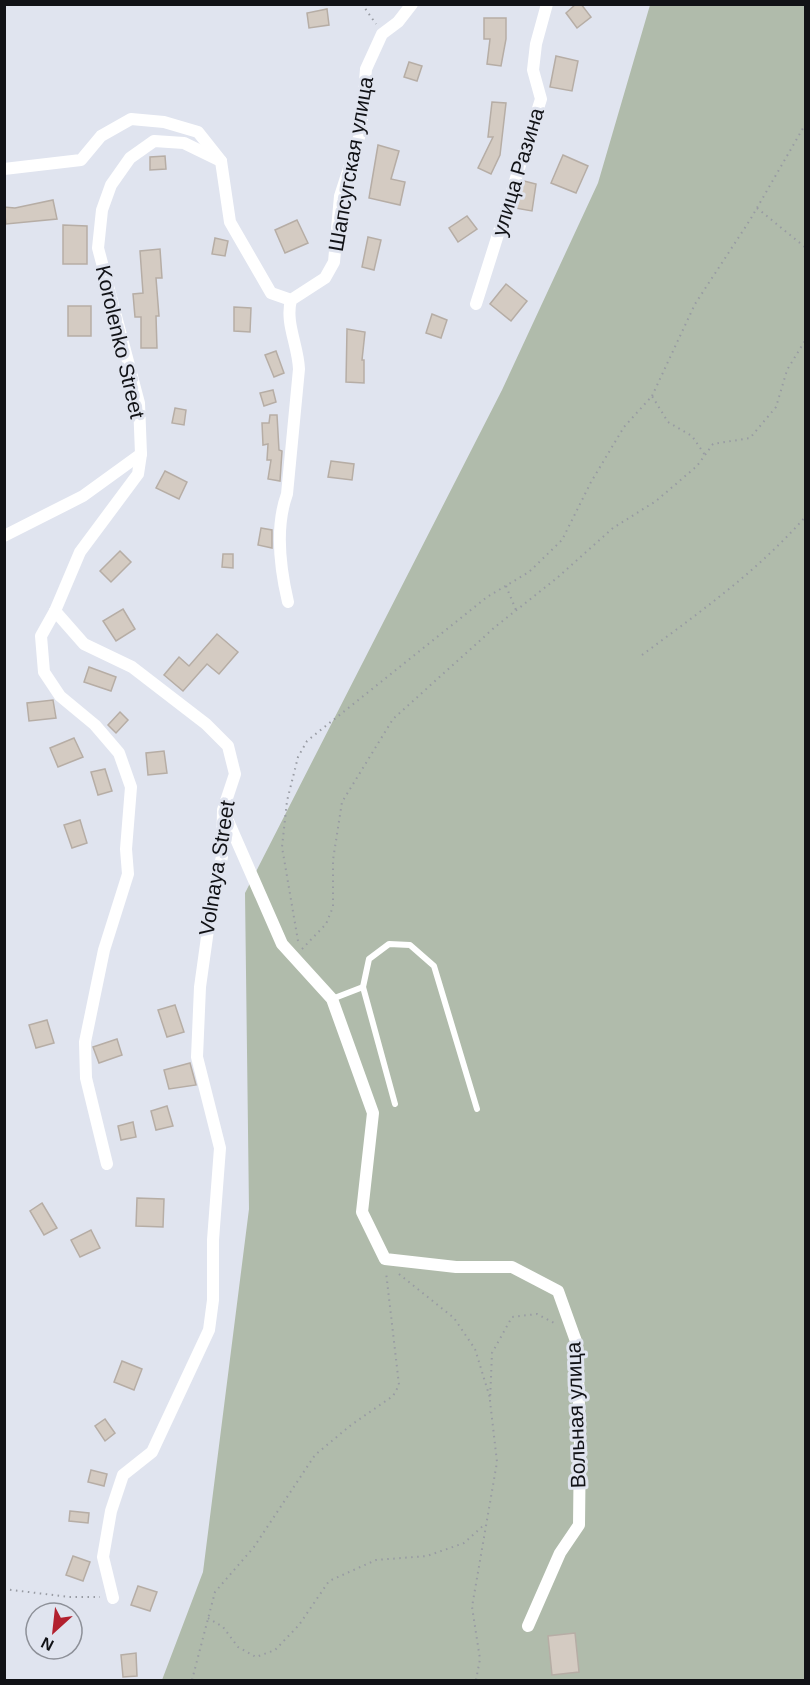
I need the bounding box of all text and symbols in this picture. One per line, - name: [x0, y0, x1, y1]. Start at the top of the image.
- street label: Шапсугская улица: [324, 74, 377, 253]
- street label: улица Разина: [487, 105, 548, 239]
- street label: Korolenko Street: [92, 263, 149, 421]
- street label: Volnaya Street: [194, 799, 239, 937]
- street label: Вольная улица: [561, 1341, 590, 1489]
- north arrow: [24, 1601, 84, 1661]
- text: N: [38, 1634, 56, 1654]

